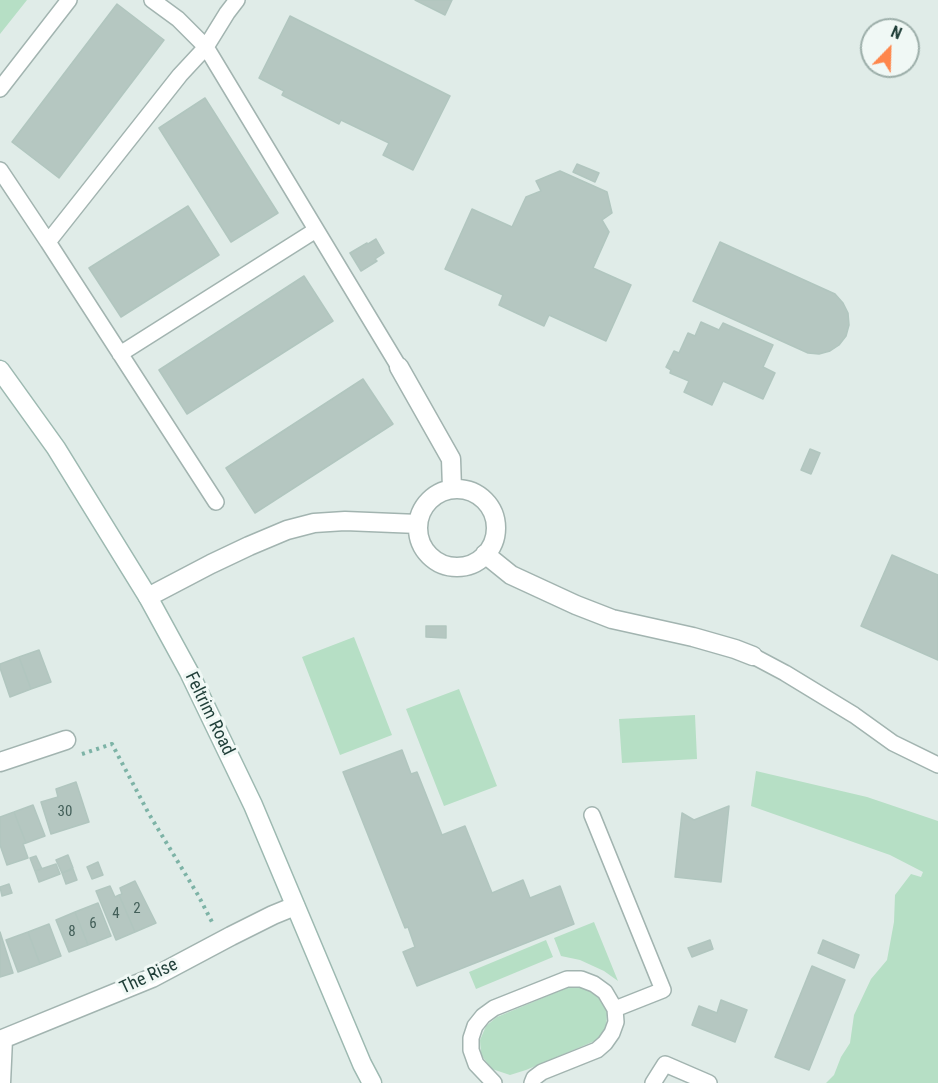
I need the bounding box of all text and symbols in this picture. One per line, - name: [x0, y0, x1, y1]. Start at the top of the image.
- north arrow: [860, 18, 920, 78]
- text: N: [888, 22, 905, 43]
- street label: Feltrim Road: [180, 669, 238, 759]
- house number: 30: [58, 803, 72, 821]
- house number: 2: [133, 900, 141, 918]
- house number: 4: [112, 905, 120, 923]
- house number: 6: [89, 915, 97, 933]
- house number: 8: [68, 923, 76, 941]
- street label: The Rise: [117, 954, 181, 1000]

